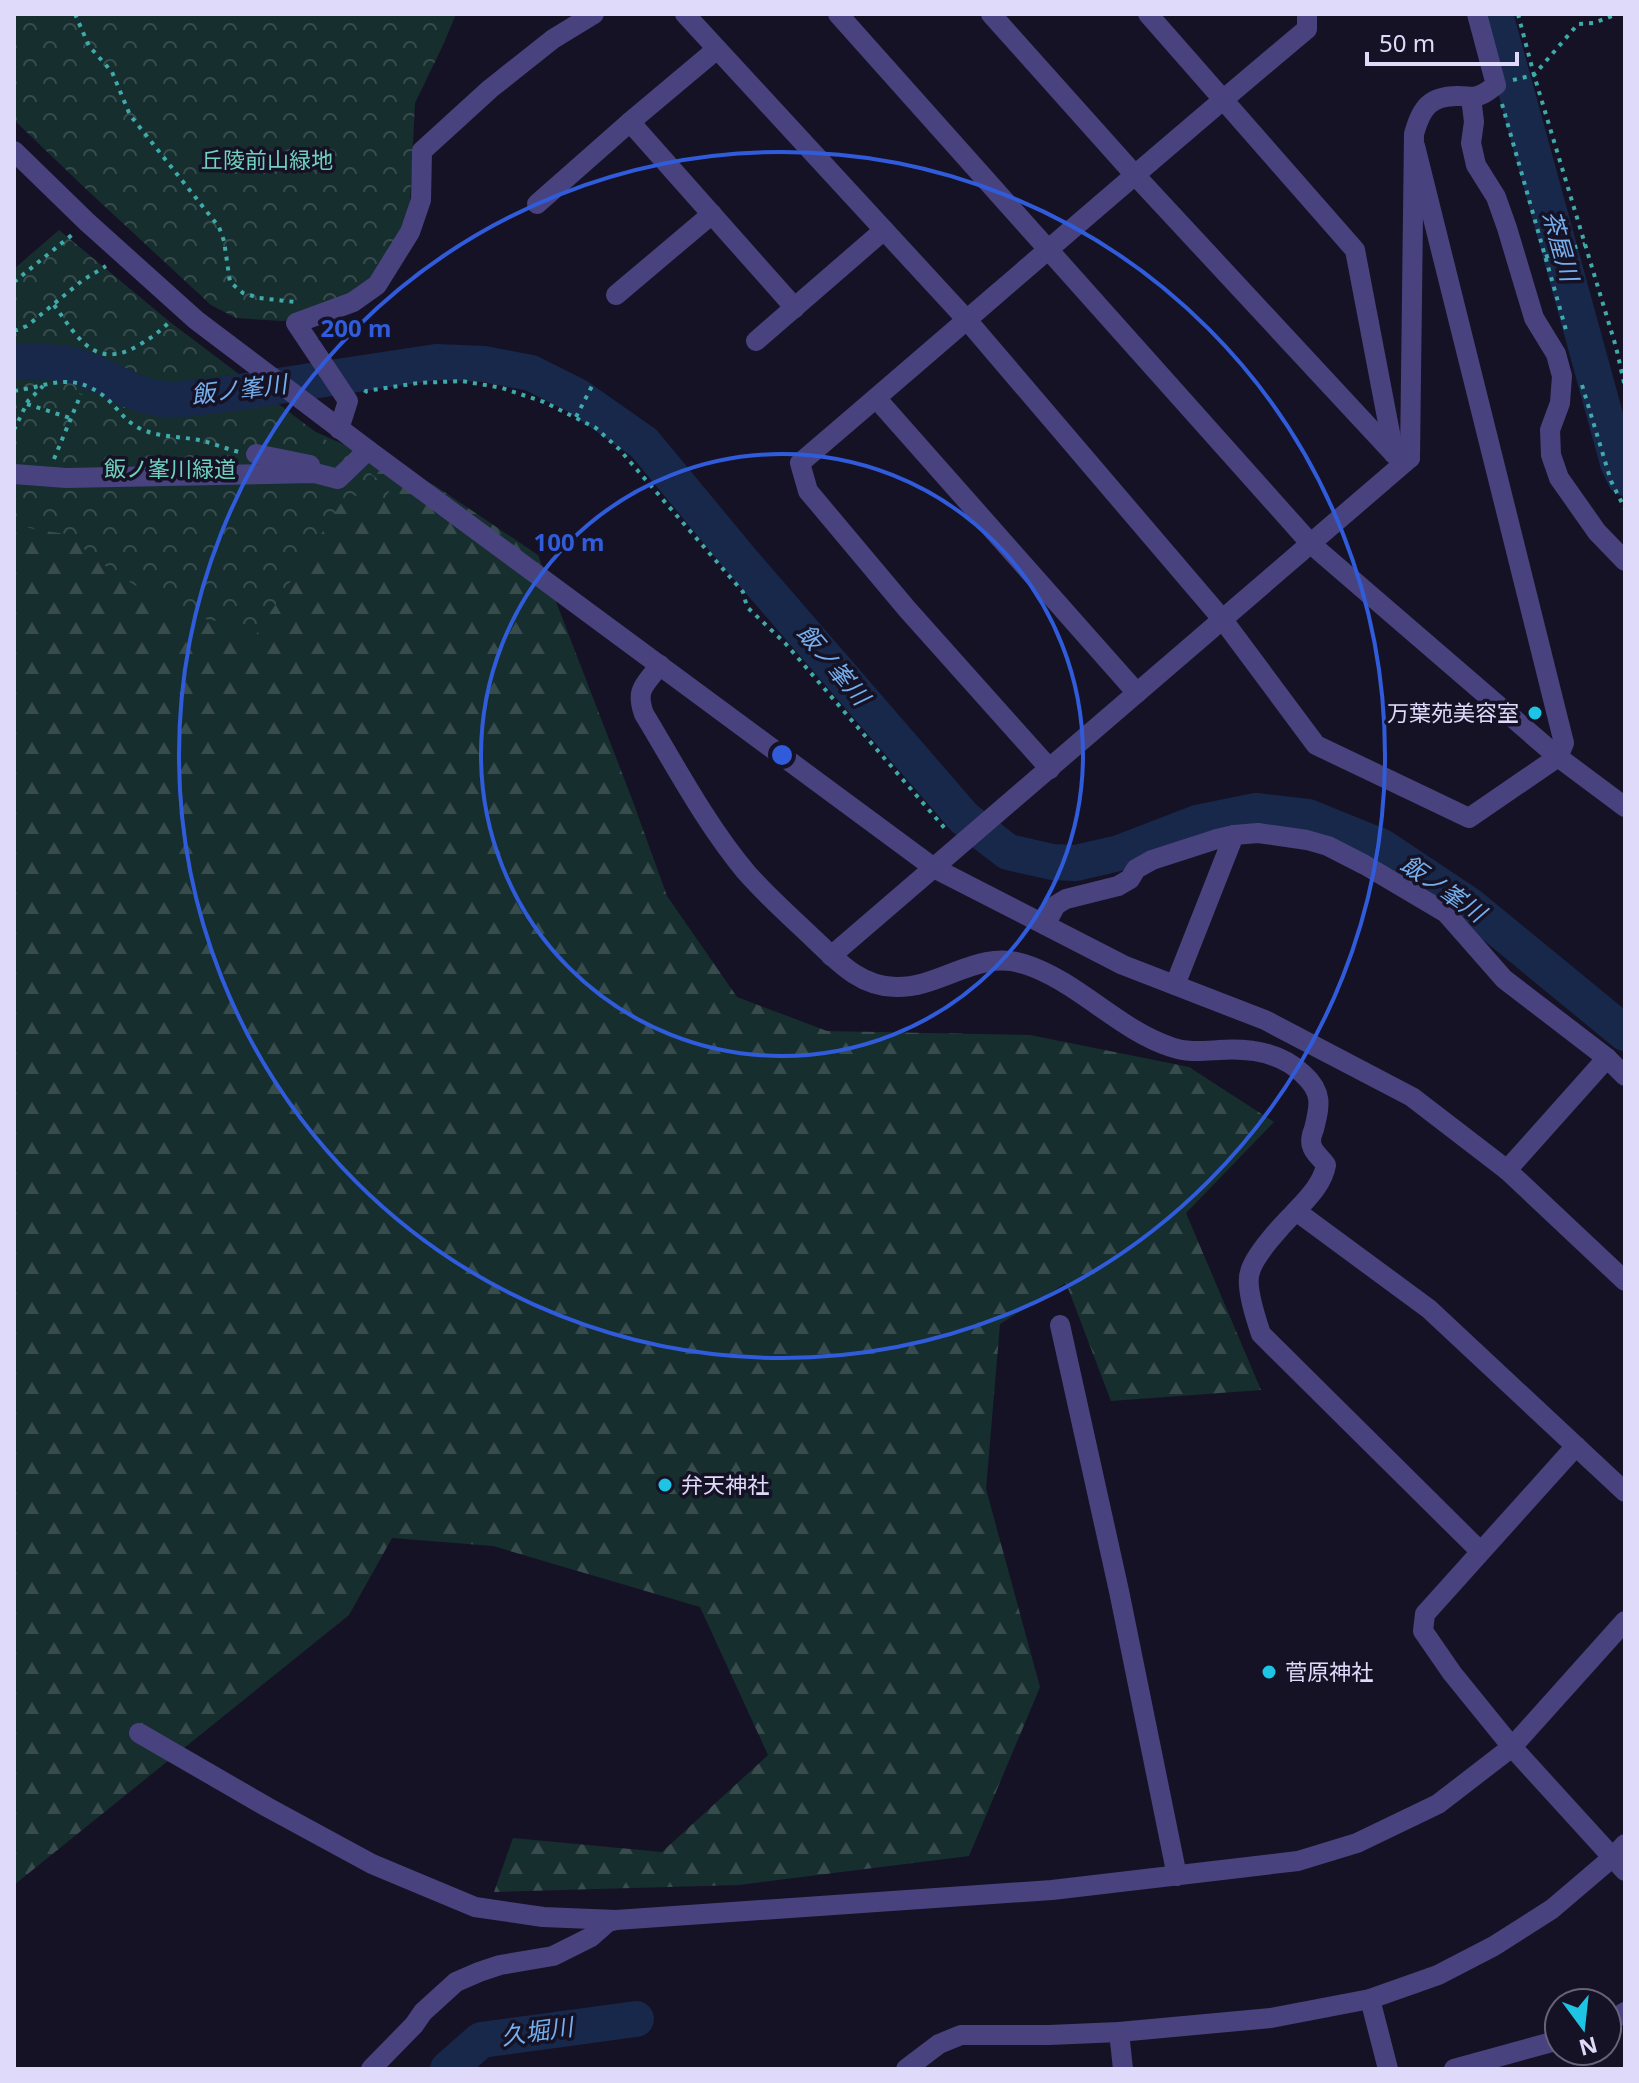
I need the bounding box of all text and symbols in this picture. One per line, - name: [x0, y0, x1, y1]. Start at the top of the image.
- scale bar: [1367, 16, 1517, 66]
- text: 50 m: [1379, 26, 1435, 59]
- park label: 丘陵前山緑地: [201, 144, 333, 174]
- water label: 茶屋川: [1536, 206, 1588, 288]
- text: 200 m: [321, 311, 391, 344]
- water label: 飯ノ峯川: [189, 366, 291, 411]
- park label: 飯ノ峯川緑道: [104, 453, 236, 483]
- text: 100 m: [534, 525, 604, 558]
- water label: 飯ノ峯川: [791, 617, 880, 714]
- place label: 万葉苑美容室: [1387, 697, 1519, 727]
- marker: 万葉苑美容室: [1526, 704, 1544, 722]
- centre of rings: [768, 741, 796, 769]
- water label: 飯ノ峯川: [1395, 847, 1495, 931]
- place label: 弁天神社: [681, 1469, 769, 1499]
- marker: 弁天神社: [656, 1476, 674, 1494]
- place label: 菅原神社: [1285, 1656, 1373, 1686]
- marker: 菅原神社: [1260, 1663, 1278, 1681]
- north arrow: [1543, 1987, 1623, 2067]
- water label: 久堀川: [499, 2009, 578, 2052]
- text: N: [1576, 2030, 1601, 2064]

